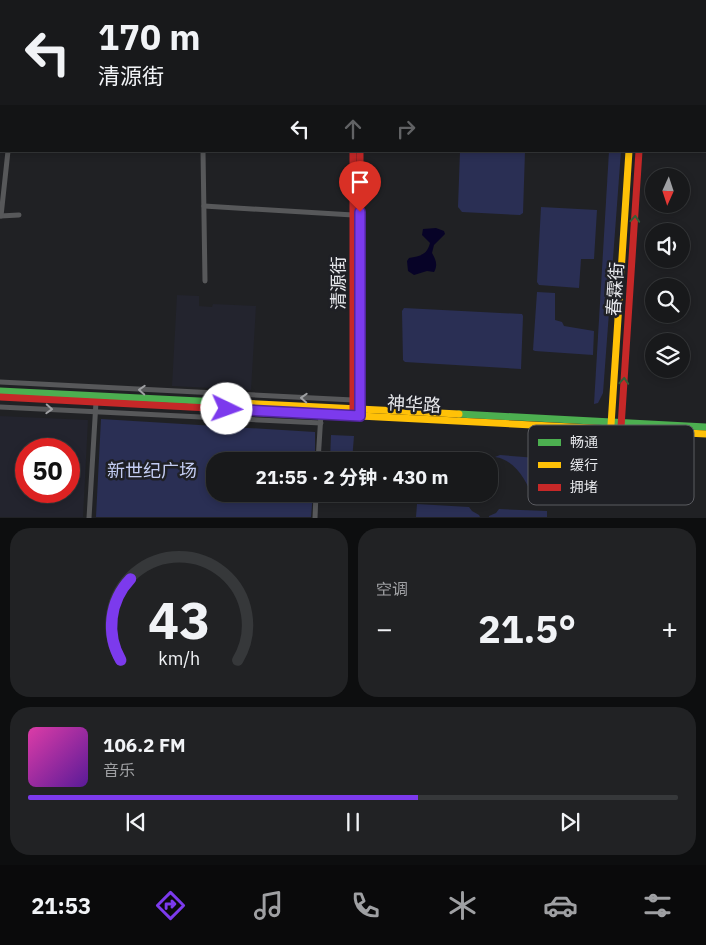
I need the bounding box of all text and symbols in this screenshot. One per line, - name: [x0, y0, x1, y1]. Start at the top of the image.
- text: 170 m: [98, 14, 201, 60]
- icon: left: [15, 20, 80, 85]
- text: 清源街: [98, 61, 164, 90]
- icon: left: [286, 115, 314, 143]
- icon: ahead: [339, 115, 367, 143]
- icon: right: [392, 115, 420, 143]
- pin: [339, 161, 381, 212]
- icon: arrive: [346, 168, 374, 196]
- north arrow: [645, 168, 690, 212]
- map controls: [645, 168, 690, 378]
- one-way arrow: [629, 214, 640, 222]
- button: sound: [645, 223, 690, 268]
- street label: 清源街: [327, 256, 350, 310]
- street label: 春霖街: [602, 261, 628, 317]
- button: search: [645, 278, 690, 323]
- button: layers: [645, 333, 690, 378]
- one-way arrow: [619, 377, 630, 385]
- position arrow: [200, 382, 252, 434]
- one-way arrow: [138, 384, 146, 395]
- street label: 神华路: [386, 391, 442, 417]
- one-way arrow: [300, 392, 308, 403]
- one-way arrow: [45, 404, 53, 414]
- legend: [528, 425, 694, 505]
- text: 畅通: [570, 433, 598, 451]
- speed limit sign: 50: [15, 438, 80, 503]
- text: 缓行: [570, 456, 598, 474]
- park label: 新世纪广场: [107, 459, 197, 482]
- text: 21:55 · 2 分钟 · 430 m: [256, 465, 448, 489]
- text: 拥堵: [570, 478, 598, 496]
- text: 空调: [376, 579, 408, 599]
- text: 43: [148, 586, 210, 653]
- text: 21.5°: [478, 604, 576, 653]
- text: −: [376, 610, 393, 647]
- text: +: [661, 610, 678, 647]
- text: km/h: [158, 647, 200, 670]
- text: 106.2 FM: [103, 733, 186, 757]
- text: 音乐: [103, 760, 135, 780]
- icon: previous: [122, 808, 150, 836]
- icon: pause: [339, 808, 367, 836]
- icon: next: [556, 808, 584, 836]
- icon: directions: [153, 888, 188, 923]
- icon: music: [251, 888, 286, 923]
- icon: phone: [348, 888, 383, 923]
- icon: climate: [445, 888, 480, 923]
- icon: car: [543, 888, 578, 923]
- icon: filters: [640, 888, 675, 923]
- text: 21:53: [31, 891, 91, 920]

